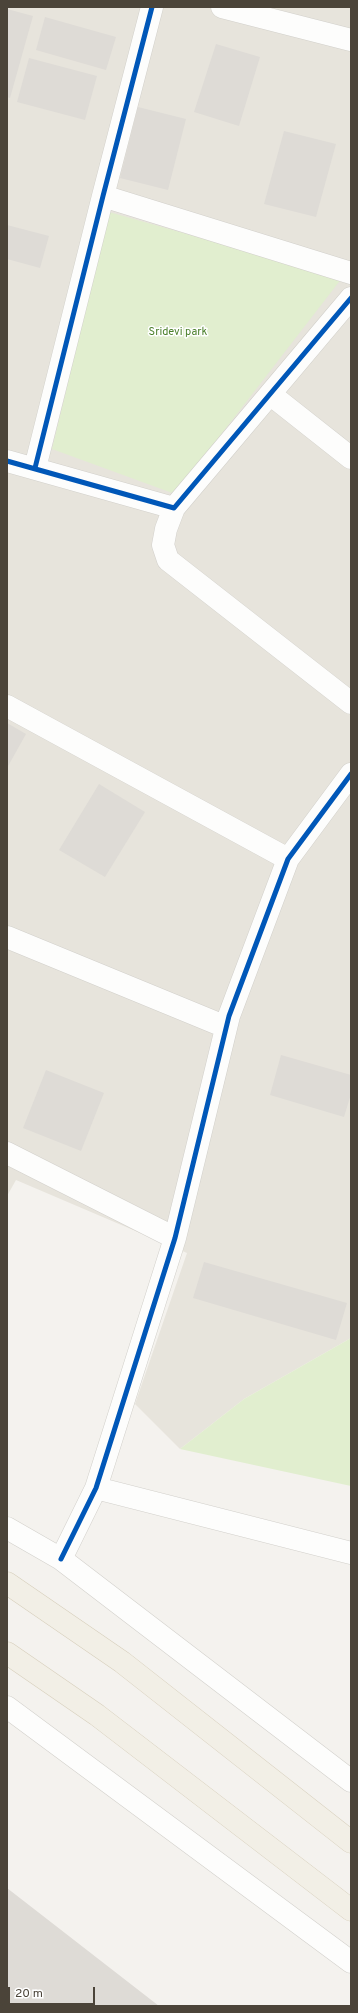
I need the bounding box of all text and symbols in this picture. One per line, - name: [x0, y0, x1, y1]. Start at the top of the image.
- park label: Sridevi park: [149, 326, 207, 340]
- scale bar: [10, 1979, 97, 2005]
- text: 20 m: [15, 1986, 43, 2002]

